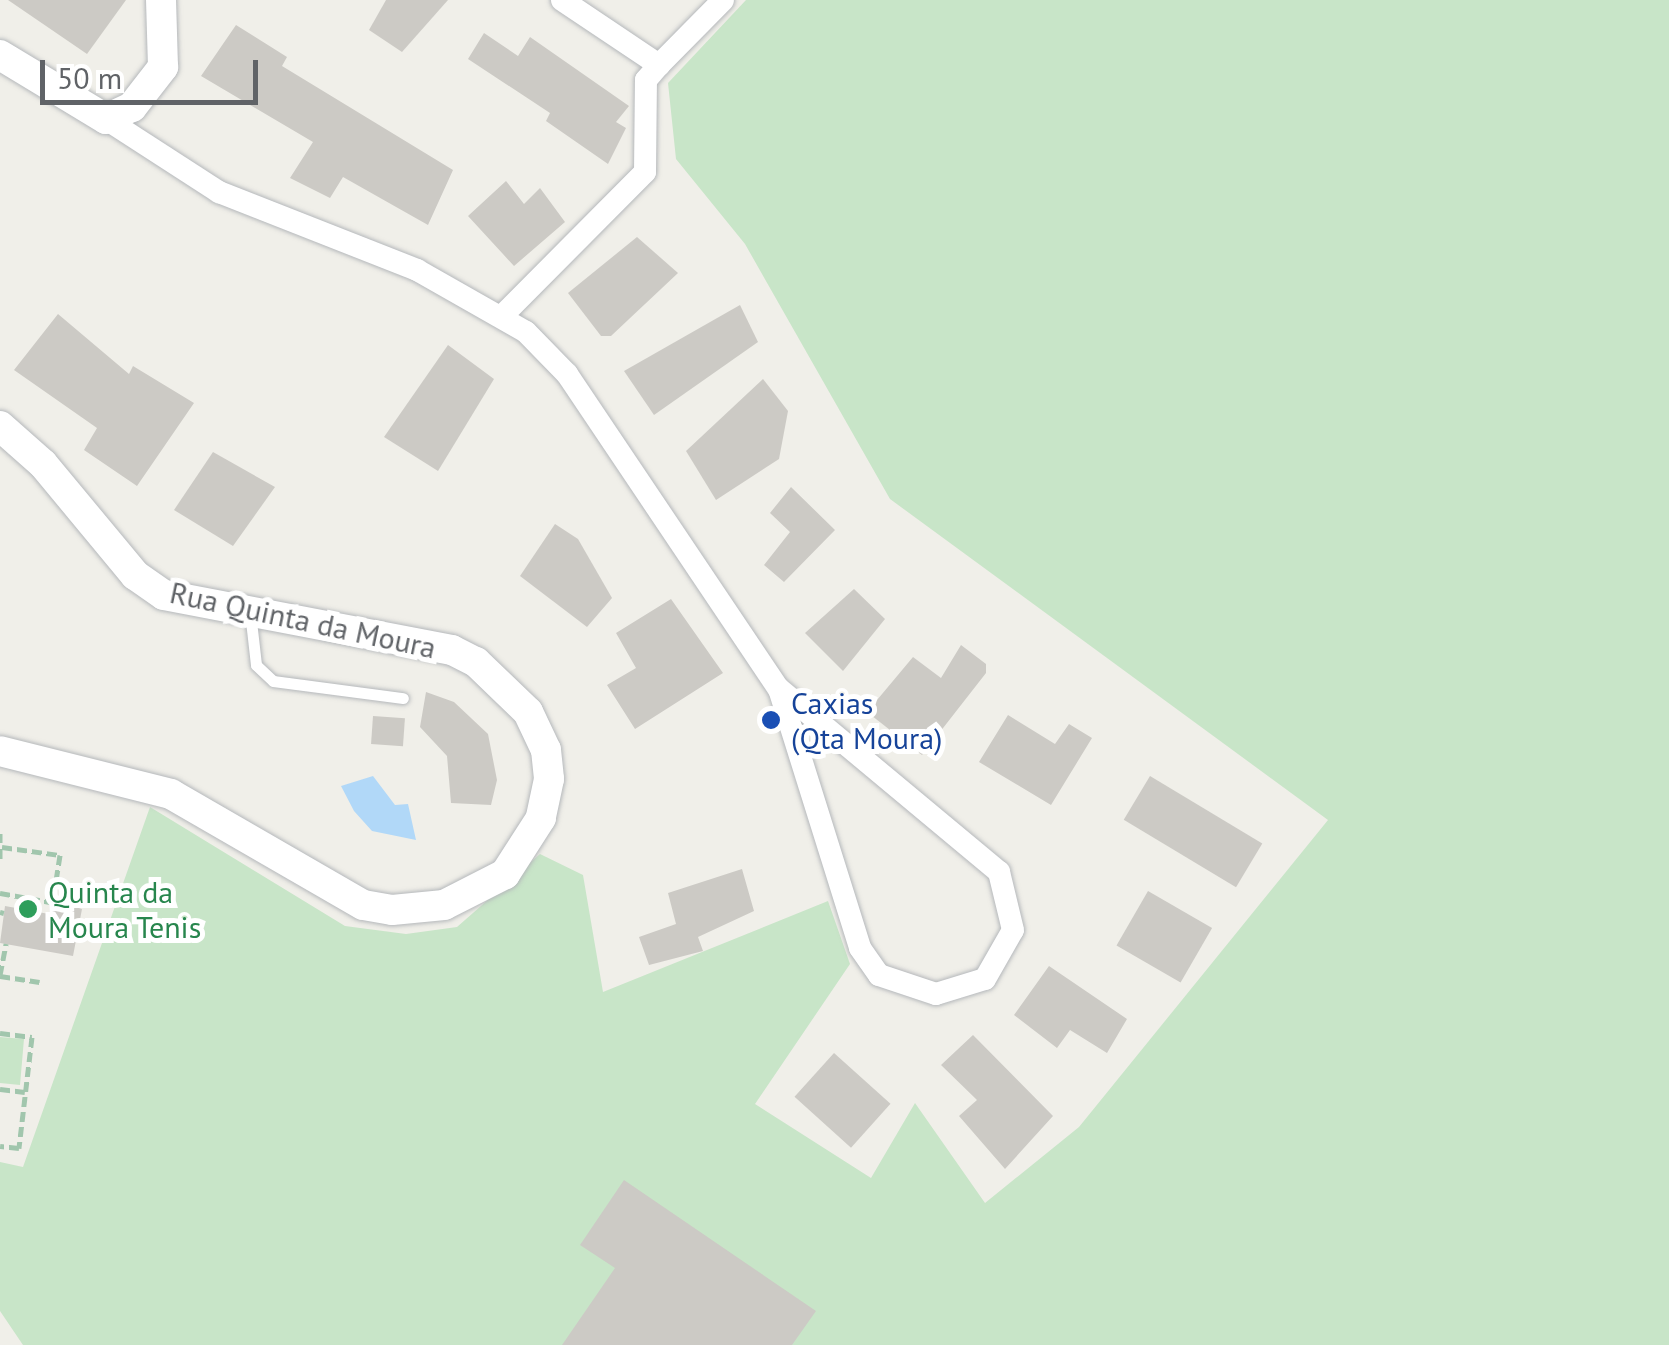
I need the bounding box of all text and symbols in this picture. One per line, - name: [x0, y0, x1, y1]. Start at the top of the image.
- scale bar: [45, 40, 262, 102]
- text: 50 m: [57, 58, 122, 97]
- street label: Rua Quinta da Moura: [167, 574, 439, 666]
- place label: Caxias (Qta Moura): [791, 685, 942, 756]
- marker: Caxias (Qta Moura): [760, 709, 782, 731]
- place label: Quinta da Moura Tenis: [48, 874, 202, 944]
- marker: Quinta da Moura Tenis: [17, 898, 39, 920]

